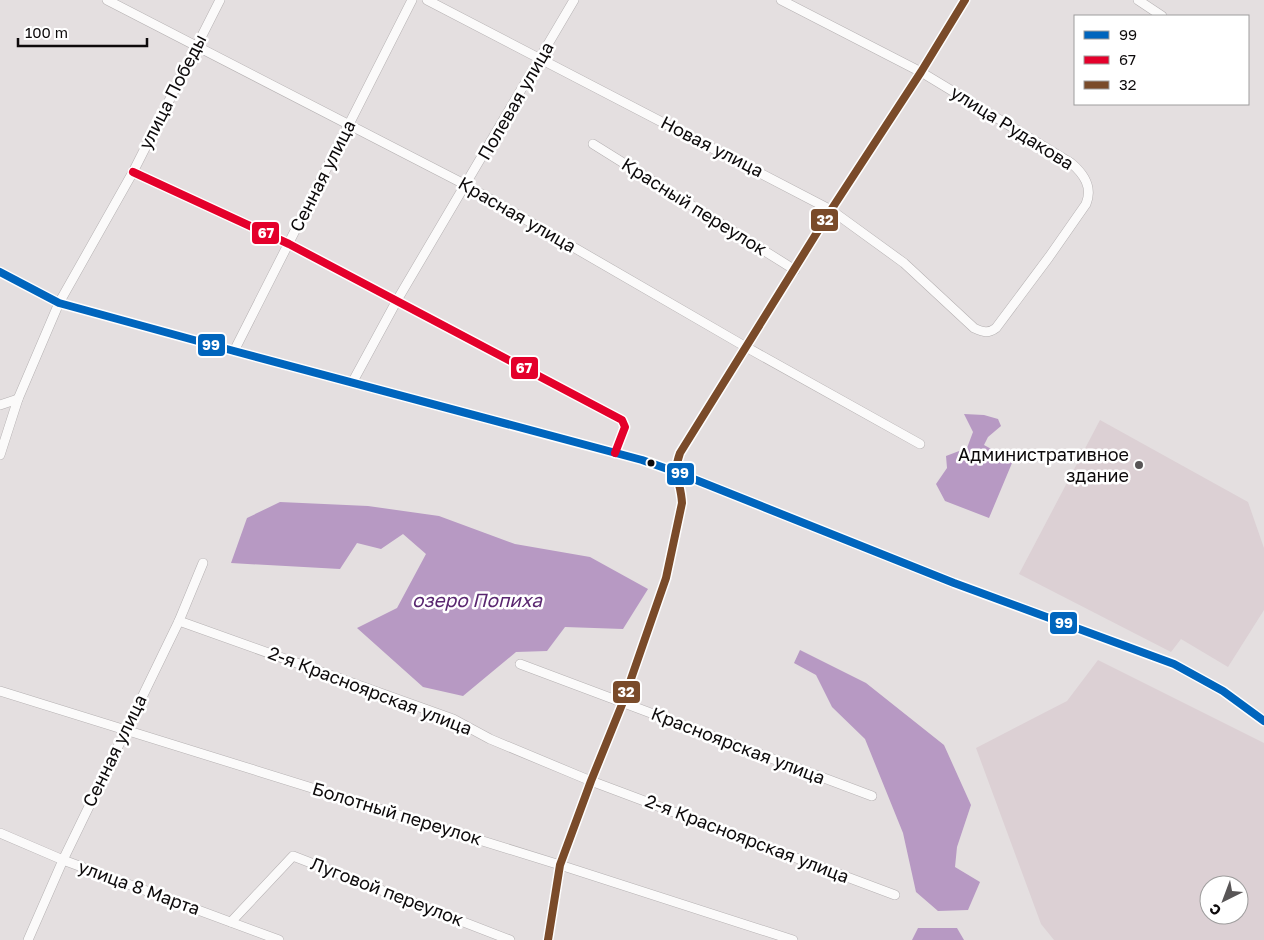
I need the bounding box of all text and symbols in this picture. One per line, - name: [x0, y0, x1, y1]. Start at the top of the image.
- scale bar: [18, 15, 146, 47]
- legend: [1074, 15, 1249, 105]
- text: 100 m: [25, 23, 68, 41]
- text: 99: [1119, 25, 1137, 43]
- street label: улица Победы: [134, 30, 211, 153]
- street label: Полевая улица: [472, 37, 558, 164]
- text: 67: [1119, 50, 1136, 68]
- text: 32: [1119, 75, 1136, 93]
- street label: улица Рудакова: [947, 80, 1078, 174]
- street label: Новая улица: [657, 111, 767, 181]
- street label: Сенная улица: [285, 116, 360, 235]
- street label: Красный переулок: [618, 153, 771, 260]
- street label: Красная улица: [455, 172, 580, 257]
- line badge: 32: [810, 208, 839, 232]
- text: 32: [816, 211, 834, 228]
- line badge: 67: [251, 221, 280, 245]
- text: 67: [258, 224, 275, 241]
- line badge: 99: [197, 333, 226, 357]
- text: 99: [202, 336, 220, 353]
- line badge: 67: [510, 356, 539, 380]
- text: 67: [516, 359, 533, 376]
- place label: Административное здание: [958, 443, 1129, 486]
- unlabelled marker: [646, 458, 656, 468]
- marker: Административное здание: [1133, 459, 1145, 471]
- line badge: 99: [666, 462, 695, 486]
- text: 99: [671, 464, 689, 481]
- water label: озеро Попиха: [412, 588, 543, 611]
- line badge: 99: [1049, 611, 1078, 635]
- text: 99: [1055, 614, 1073, 631]
- street label: 2-я Красноярская улица: [265, 641, 475, 739]
- line badge: 32: [612, 680, 641, 704]
- text: 32: [617, 683, 635, 700]
- street label: Сенная улица: [77, 691, 151, 810]
- street label: Красноярская улица: [648, 702, 828, 788]
- street label: Болотный переулок: [310, 777, 485, 849]
- street label: 2-я Красноярская улица: [642, 789, 852, 887]
- street label: Луговой переулок: [308, 852, 467, 930]
- street label: улица 8 Марта: [75, 855, 203, 919]
- north arrow: [1199, 875, 1249, 925]
- text: С: [1206, 900, 1224, 920]

